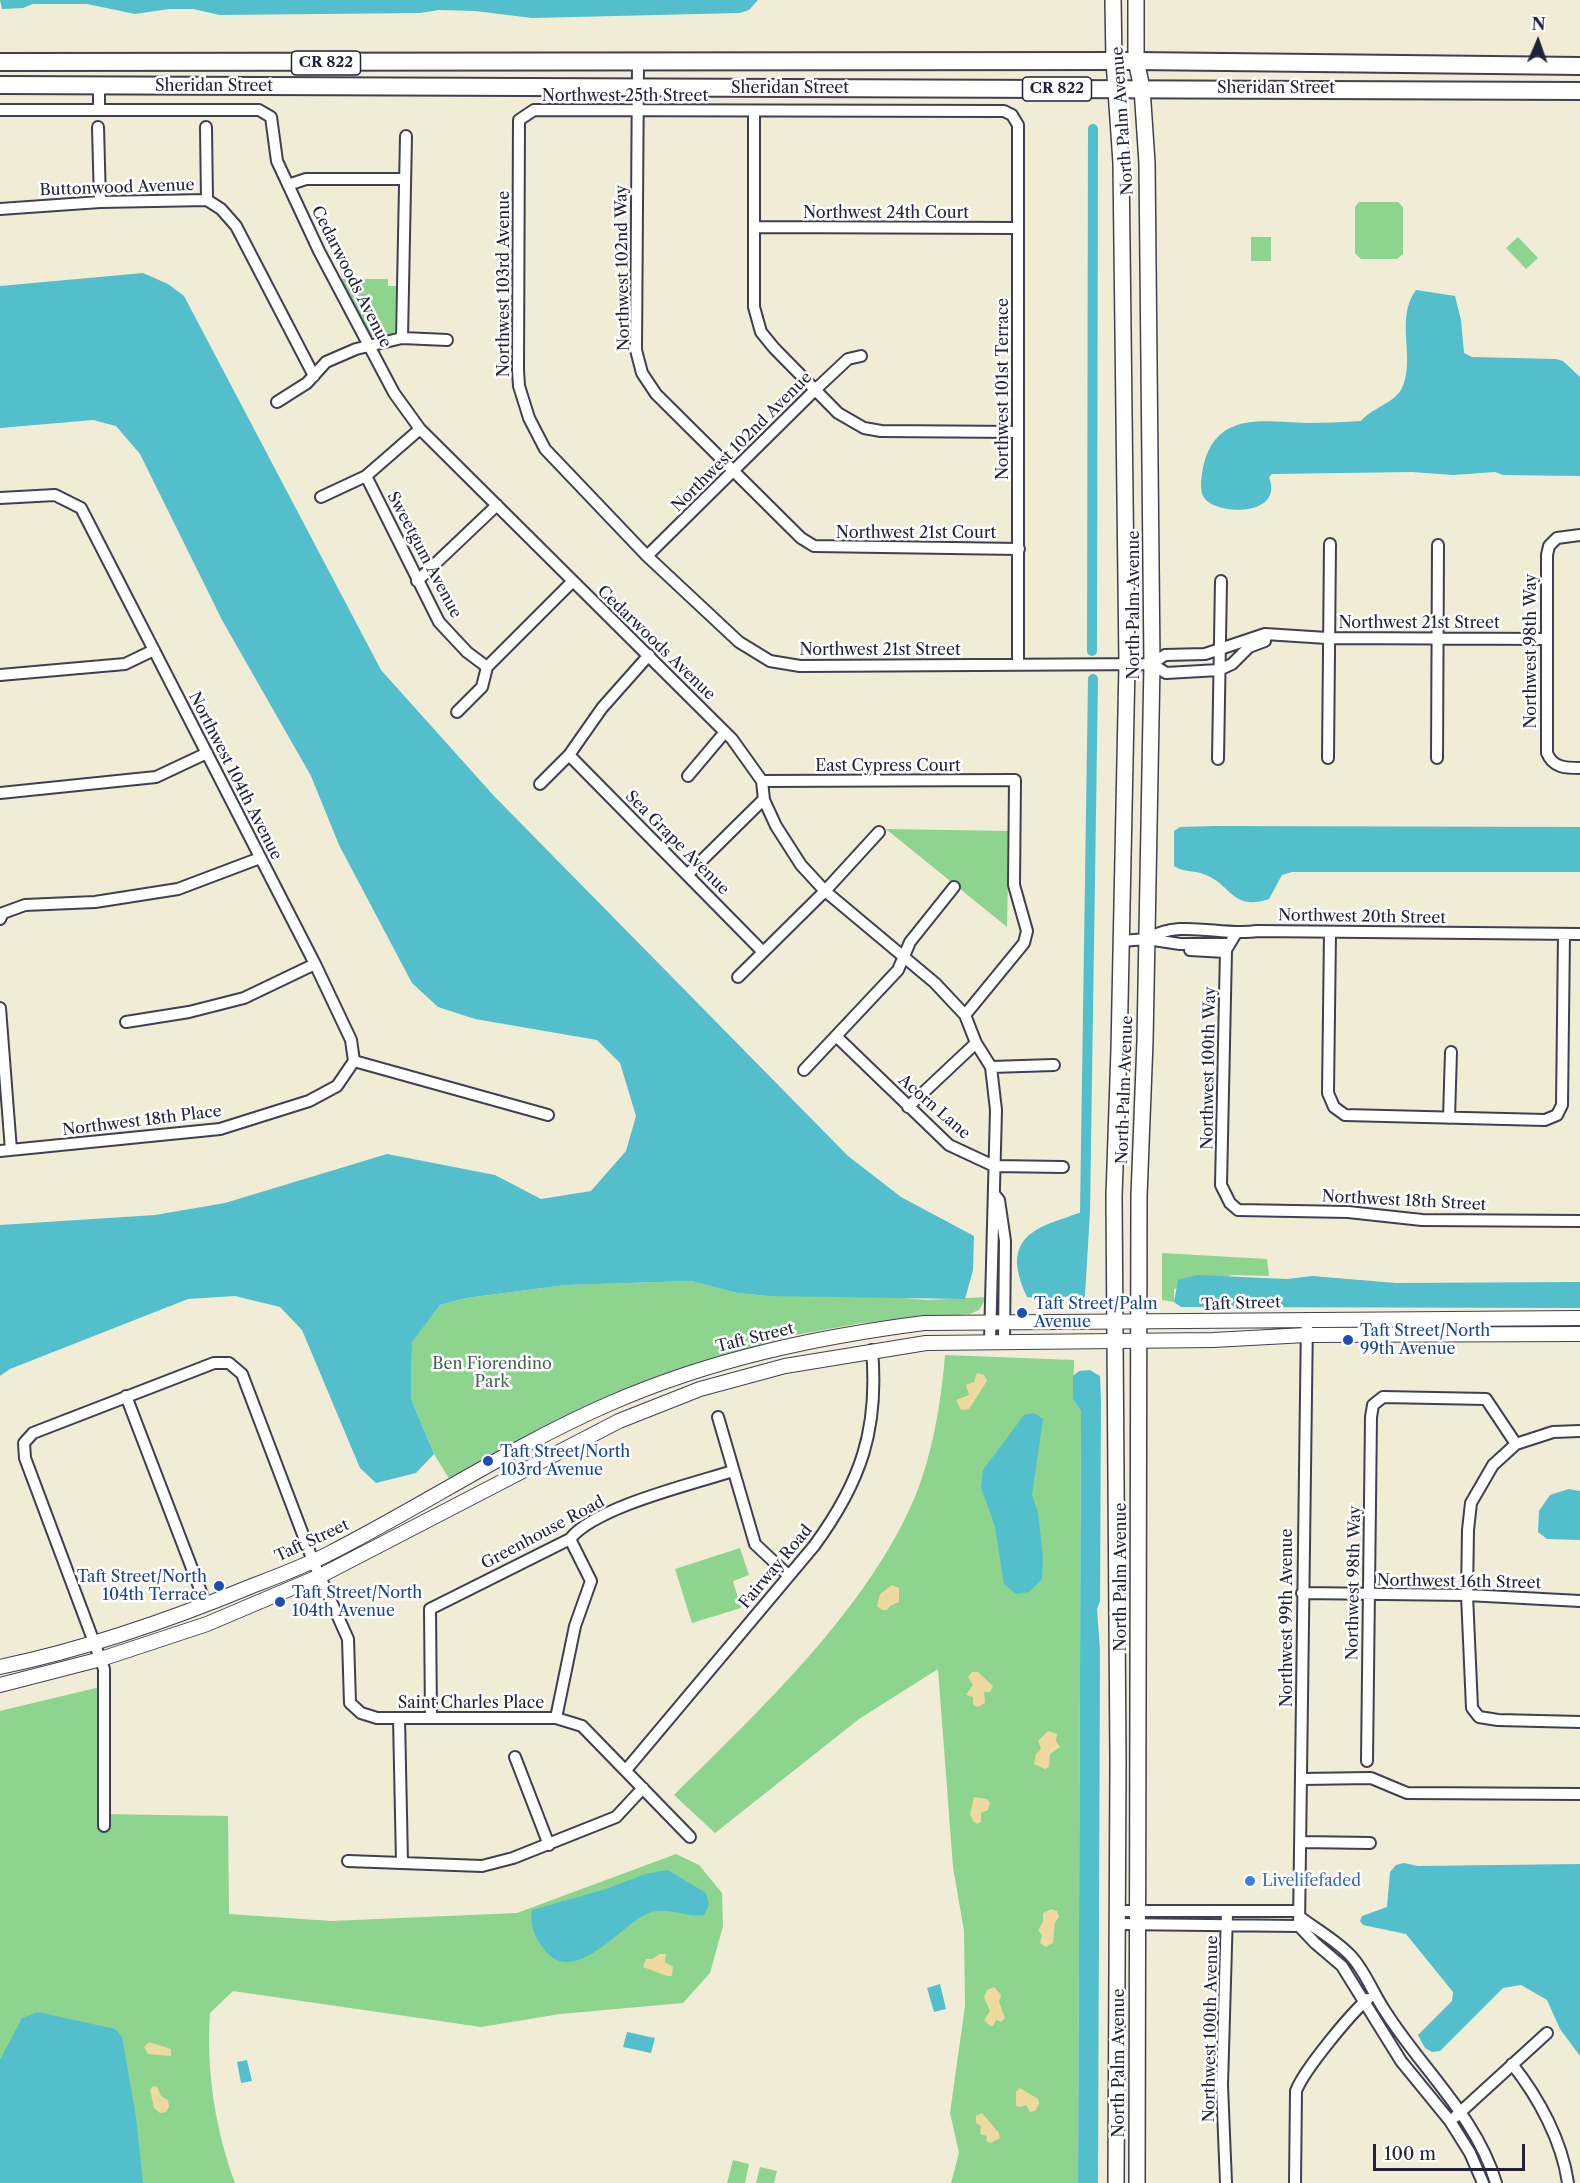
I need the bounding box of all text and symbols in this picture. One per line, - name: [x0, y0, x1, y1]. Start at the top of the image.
- north arrow: [1508, 12, 1568, 72]
- text: N: [1531, 14, 1546, 34]
- street label: North Palm Avenue: [1108, 46, 1138, 196]
- road number: CR 822: [292, 51, 360, 75]
- street label: Sheridan Street: [155, 76, 273, 96]
- road number: CR 822: [1022, 77, 1092, 101]
- street label: Sheridan Street: [731, 78, 849, 98]
- street label: Sheridan Street: [1217, 78, 1335, 98]
- street label: Northwest 25th Street: [542, 86, 708, 106]
- street label: Buttonwood Avenue: [39, 176, 195, 200]
- street label: Northwest 102nd Way: [612, 185, 634, 351]
- street label: Northwest 103rd Avenue: [494, 191, 514, 377]
- street label: Cedarwoods Avenue: [307, 203, 395, 351]
- street label: Northwest 24th Court: [803, 203, 969, 223]
- street label: Northwest 101st Terrace: [993, 298, 1013, 480]
- street label: Northwest 102nd Avenue: [668, 368, 816, 516]
- street label: Sweetgum Avenue: [383, 489, 465, 621]
- street label: Northwest 21st Court: [836, 523, 996, 543]
- street label: North Palm Avenue: [1124, 531, 1144, 679]
- street label: Northwest 98th Way: [1521, 573, 1541, 729]
- street label: Cedarwoods Avenue: [593, 582, 719, 704]
- street label: Northwest 21st Street: [1338, 613, 1500, 633]
- street label: Northwest 21st Street: [799, 640, 961, 660]
- street label: Northwest 104th Avenue: [184, 689, 286, 863]
- street label: East Cypress Court: [815, 756, 961, 776]
- street label: Sea Grape Avenue: [621, 787, 733, 899]
- street label: Northwest 20th Street: [1278, 906, 1446, 928]
- street label: Northwest 100th Way: [1198, 986, 1220, 1150]
- street label: North Palm Avenue: [1113, 1015, 1137, 1165]
- street label: Acorn Lane: [894, 1071, 974, 1143]
- street label: Northwest 18th Place: [61, 1102, 223, 1140]
- street label: Northwest 18th Street: [1321, 1187, 1487, 1215]
- street label: Taft Street: [1201, 1293, 1281, 1315]
- place label: Taft Street/Palm Avenue: [1034, 1294, 1158, 1332]
- marker: Taft Street/Palm Avenue: [1015, 1306, 1029, 1320]
- street label: Taft Street: [714, 1319, 796, 1357]
- place label: Taft Street/North 99th Avenue: [1360, 1321, 1490, 1359]
- marker: Taft Street/North 99th Avenue: [1341, 1333, 1355, 1347]
- park label: Ben Fiorendino Park: [432, 1354, 552, 1392]
- place label: Taft Street/North 103rd Avenue: [500, 1442, 630, 1480]
- marker: Taft Street/North 103rd Avenue: [481, 1454, 495, 1468]
- street label: Greenhouse Road: [478, 1492, 608, 1574]
- street label: North Palm Avenue: [1111, 1503, 1131, 1651]
- street label: Northwest 98th Way: [1343, 1505, 1365, 1661]
- street label: Taft Street: [272, 1515, 352, 1567]
- street label: Fairway Road: [735, 1521, 817, 1613]
- street label: Northwest 99th Avenue: [1277, 1529, 1297, 1707]
- place label: Taft Street/North 104th Terrace: [77, 1567, 207, 1605]
- street label: Northwest 16th Street: [1377, 1571, 1541, 1593]
- marker: Taft Street/North 104th Terrace: [212, 1579, 226, 1593]
- place label: Taft Street/North 104th Avenue: [292, 1583, 422, 1621]
- marker: Taft Street/North 104th Avenue: [273, 1595, 287, 1609]
- street label: Saint Charles Place: [398, 1693, 544, 1713]
- place label: Livelifefaded: [1262, 1871, 1361, 1891]
- marker: Livelifefaded: [1243, 1874, 1257, 1888]
- street label: Northwest 100th Avenue: [1200, 1935, 1222, 2123]
- street label: North Palm Avenue: [1109, 1989, 1129, 2137]
- scale bar: [1376, 2132, 1528, 2170]
- text: 100 m: [1384, 2143, 1436, 2165]

